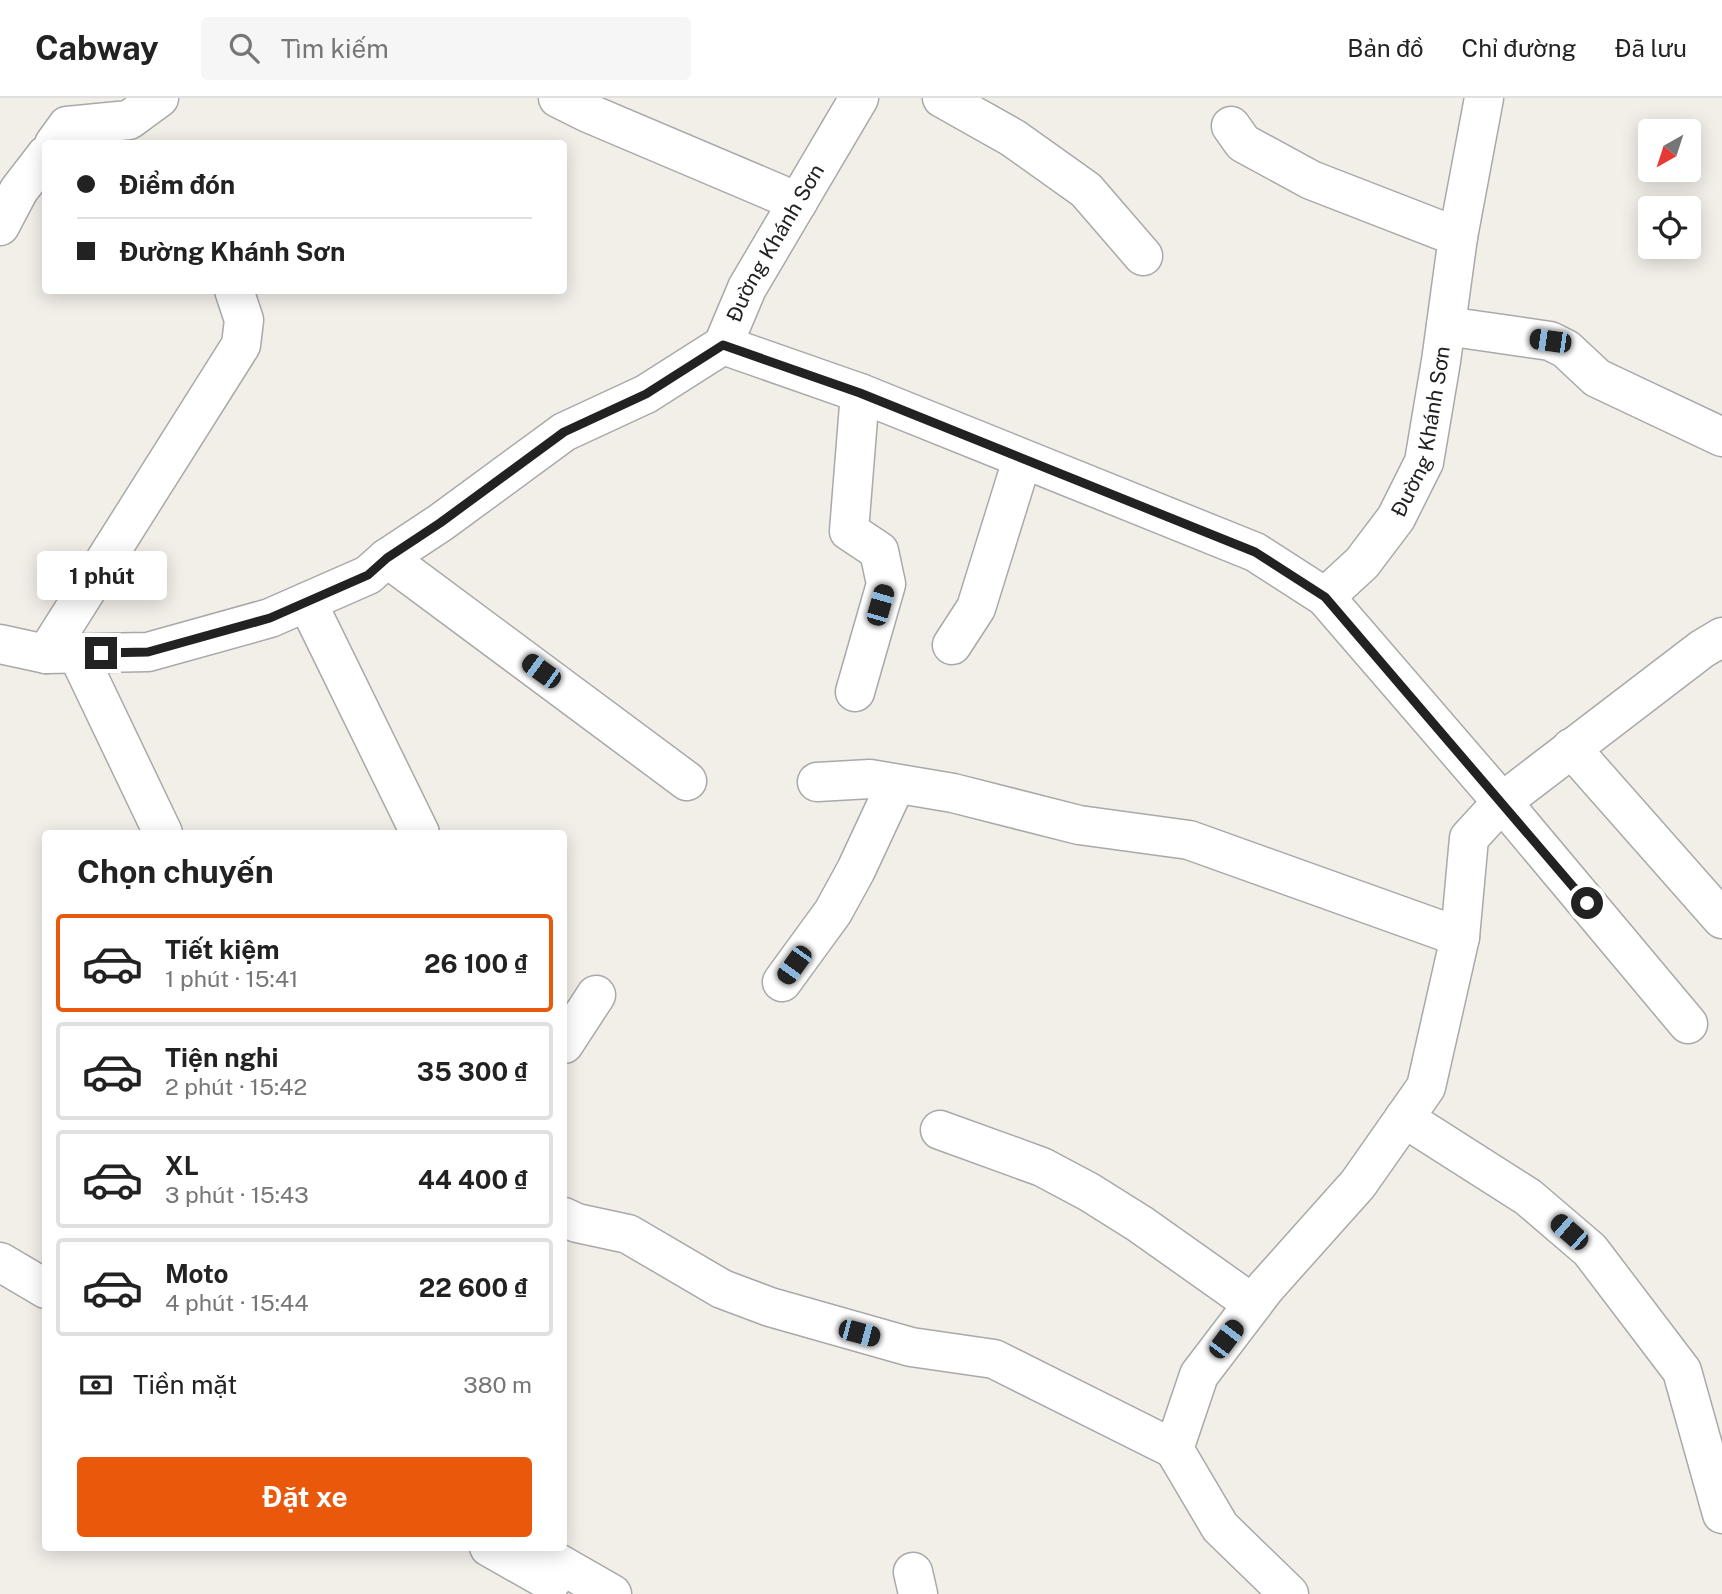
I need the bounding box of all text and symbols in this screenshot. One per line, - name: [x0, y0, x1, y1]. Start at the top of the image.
- search box: [201, 17, 691, 80]
- text: Cabway: [35, 29, 159, 67]
- icon: search: [225, 29, 263, 67]
- text: Tìm kiếm: [281, 33, 389, 64]
- text: Bản đồ: [1347, 34, 1424, 62]
- text: Chỉ đường: [1462, 34, 1576, 62]
- text: Đã lưu: [1614, 34, 1687, 62]
- north arrow: [1638, 119, 1701, 182]
- map controls: [1638, 119, 1701, 259]
- street label: Đường Khánh Sơn: [721, 159, 829, 326]
- text: Điểm đón: [119, 169, 235, 200]
- button: locate: [1638, 196, 1701, 259]
- text: Đường Khánh Sơn: [119, 236, 345, 267]
- car: [1528, 328, 1573, 354]
- street label: Đường Khánh Sơn: [1386, 344, 1455, 521]
- callout: 1 phút: [36, 552, 166, 601]
- text: 1 phút: [69, 562, 135, 589]
- car: [865, 582, 896, 628]
- route end: [85, 637, 117, 669]
- car: [518, 650, 565, 692]
- text: Chọn chuyến: [77, 853, 274, 890]
- route start: [1571, 887, 1603, 919]
- icon: car: [81, 932, 144, 995]
- text: Tiết kiệm: [165, 934, 280, 965]
- car: [774, 942, 815, 988]
- text: 26 100 ₫: [424, 948, 528, 979]
- text: 1 phút · 15:41: [165, 965, 298, 992]
- icon: car: [81, 1040, 144, 1103]
- text: Tiện nghi: [165, 1042, 278, 1073]
- text: 35 300 ₫: [417, 1056, 528, 1087]
- text: 2 phút · 15:42: [165, 1073, 307, 1100]
- icon: car: [81, 1148, 144, 1211]
- text: XL: [165, 1150, 199, 1181]
- text: 44 400 ₫: [418, 1164, 528, 1195]
- text: 3 phút · 15:43: [165, 1181, 309, 1208]
- car: [1547, 1210, 1592, 1254]
- icon: car: [81, 1256, 144, 1319]
- text: Moto: [165, 1258, 228, 1289]
- text: 22 600 ₫: [419, 1272, 528, 1303]
- text: 4 phút · 15:44: [165, 1289, 309, 1316]
- car: [1205, 1316, 1248, 1362]
- car: [836, 1317, 883, 1349]
- icon: cash: [77, 1366, 115, 1404]
- text: Tiền mặt: [133, 1369, 237, 1400]
- text: 380 m: [463, 1371, 532, 1398]
- button: Đặt xe: [77, 1457, 532, 1537]

